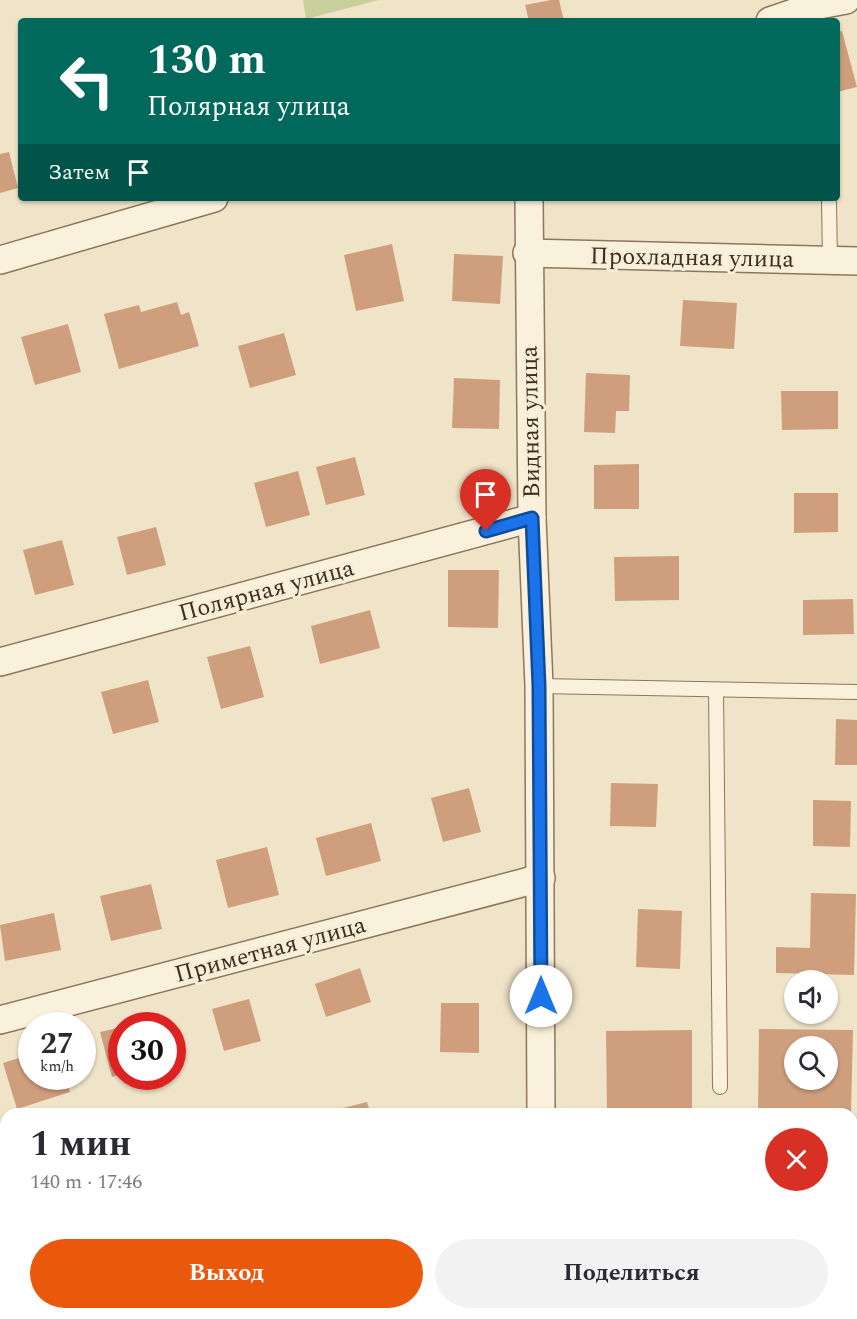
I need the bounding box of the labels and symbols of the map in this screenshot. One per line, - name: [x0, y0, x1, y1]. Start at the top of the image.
- street label: Прохладная улица: [590, 238, 795, 278]
- street label: Видная улица: [512, 345, 550, 499]
- pin: [460, 469, 511, 531]
- street label: Полярная улица: [174, 550, 358, 632]
- street label: Приметная улица: [171, 907, 370, 993]
- position arrow: [509, 964, 573, 1028]
- speed limit sign: 30: [108, 1012, 186, 1090]

